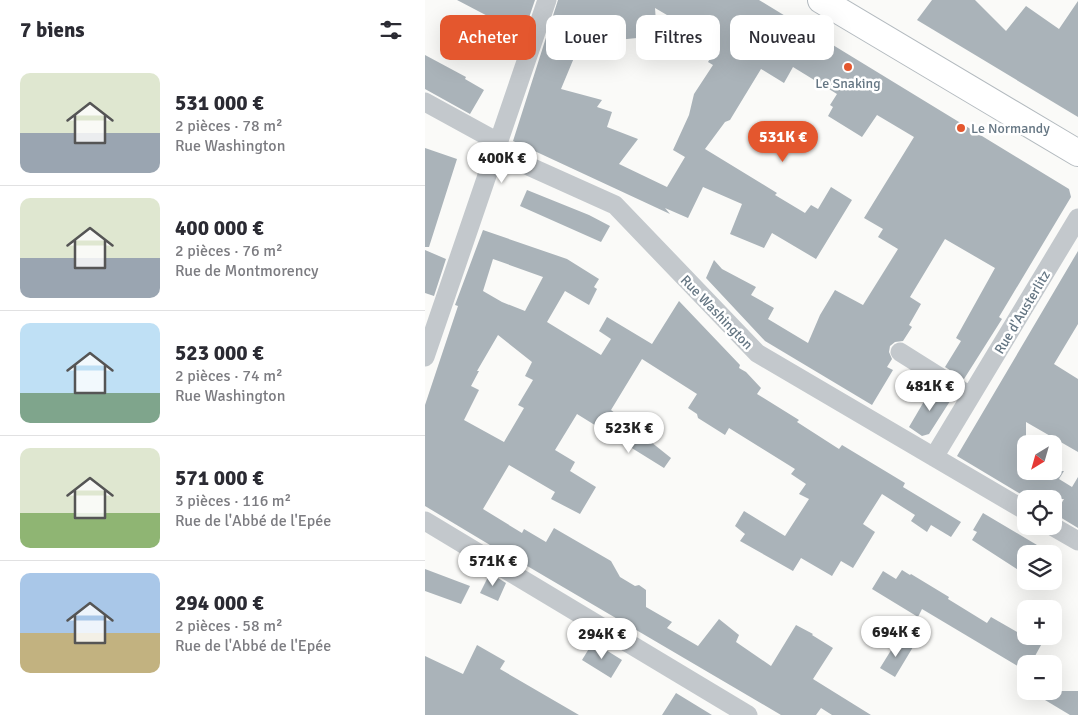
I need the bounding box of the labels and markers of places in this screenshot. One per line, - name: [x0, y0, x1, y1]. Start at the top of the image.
- marker: Le Snaking: [842, 61, 854, 73]
- place label: Le Snaking: [815, 75, 881, 92]
- pin: 531K €: [742, 120, 824, 163]
- place label: Le Normandy: [971, 120, 1050, 137]
- marker: Le Normandy: [955, 122, 967, 134]
- pin: 400K €: [461, 142, 543, 184]
- pin: 481K €: [889, 370, 971, 412]
- pin: 523K €: [588, 412, 670, 454]
- pin: 571K €: [452, 544, 534, 587]
- pin: 694K €: [855, 616, 937, 658]
- pin: 294K €: [561, 618, 643, 660]

